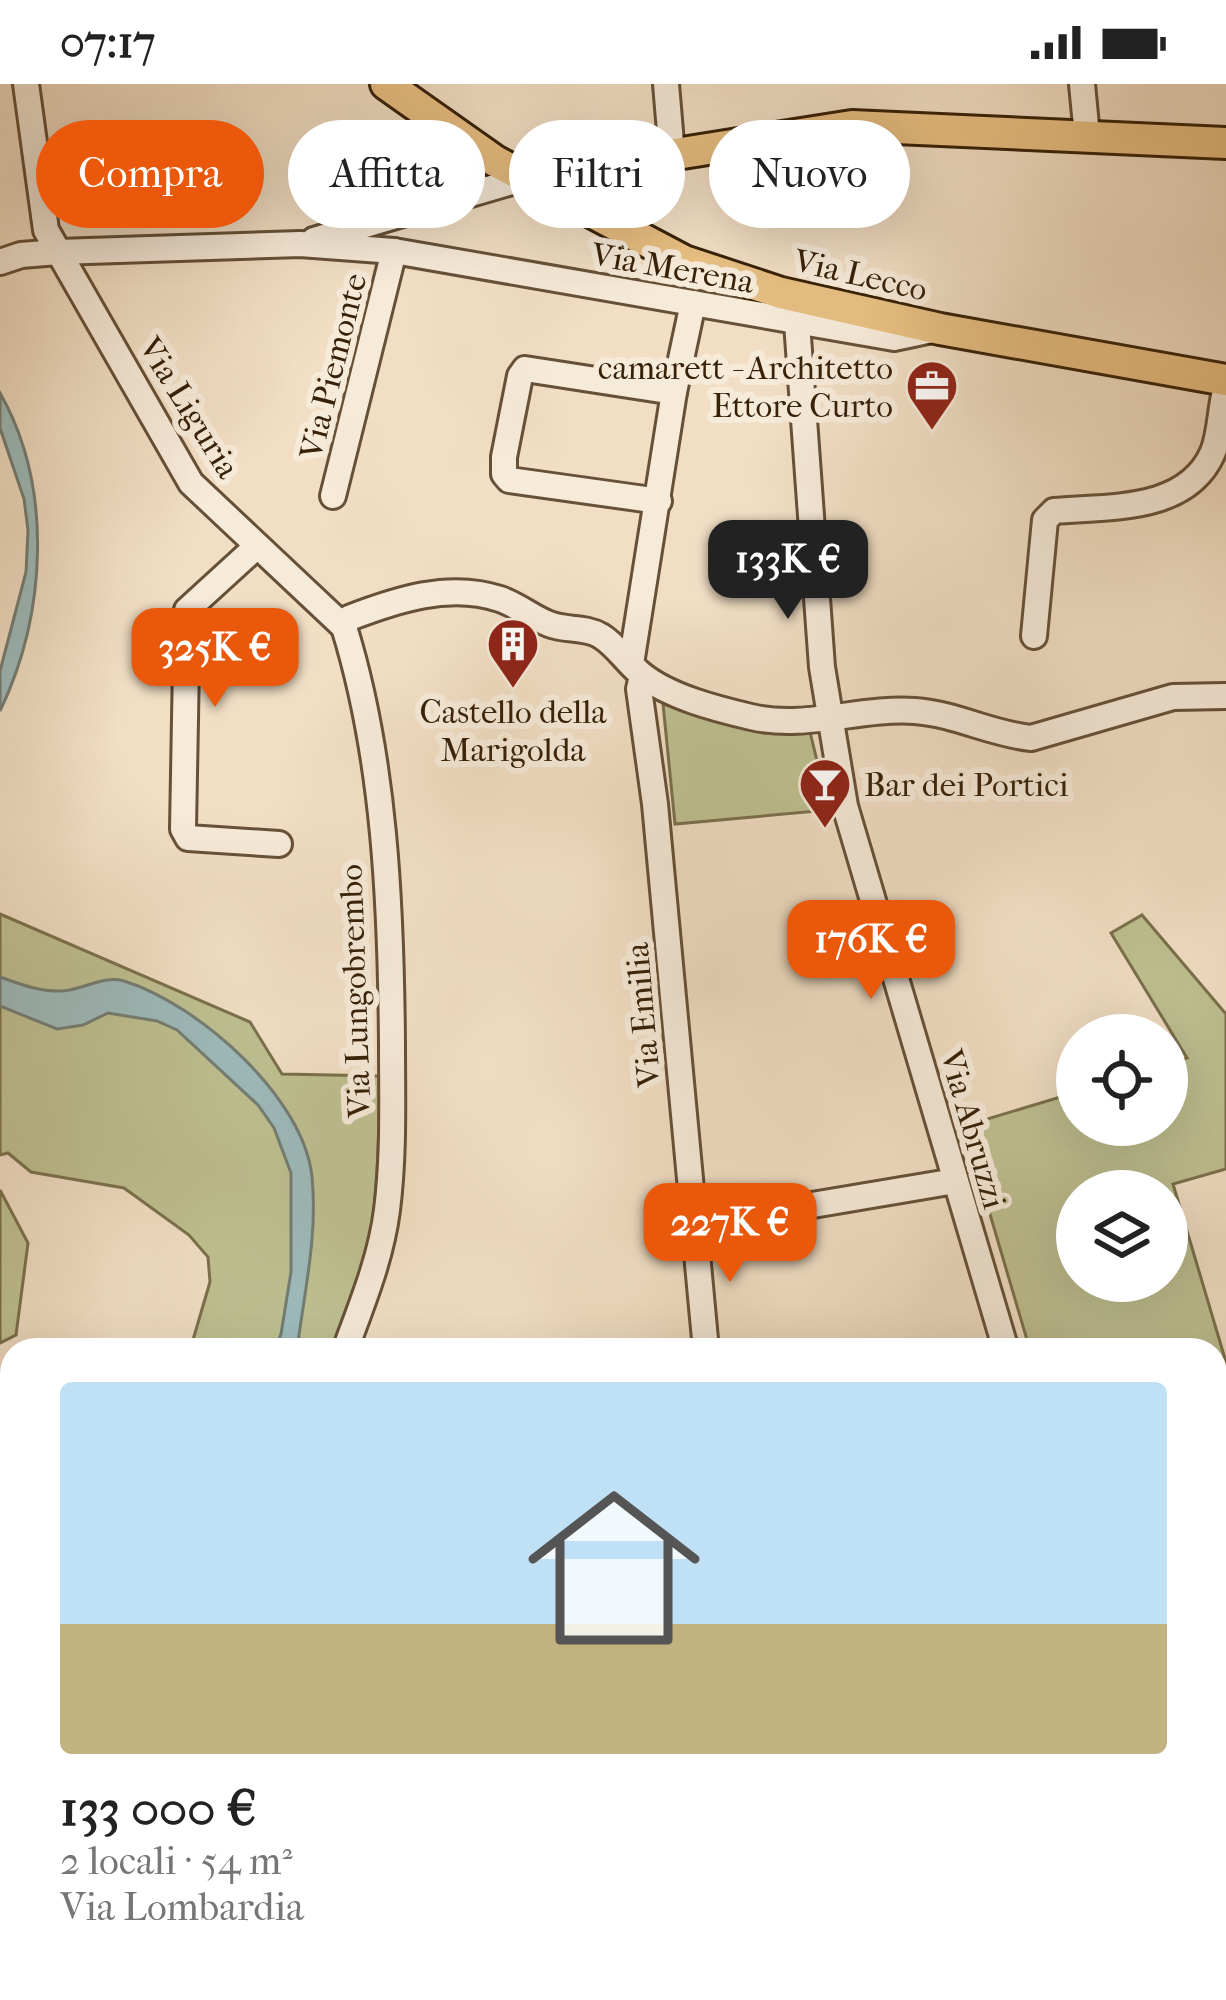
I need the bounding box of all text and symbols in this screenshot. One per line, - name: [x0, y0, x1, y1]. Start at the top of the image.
- text: 07:17: [60, 16, 155, 69]
- chip: Compra: [36, 120, 264, 228]
- chip: Affitta: [288, 120, 485, 228]
- chip: Filtri: [509, 120, 685, 228]
- chip: Nuovo: [709, 120, 910, 228]
- street label: Via Merena: [588, 235, 758, 302]
- street label: Via Lecco: [789, 241, 931, 310]
- street label: Via Piemonte: [291, 269, 375, 464]
- street label: Via Liguria: [130, 329, 248, 486]
- place label: camarett - Architetto Ettore Curto: [598, 349, 893, 426]
- office icon: camarett - Architetto Ettore Curto: [904, 358, 960, 432]
- pin: 133K €: [690, 520, 886, 622]
- text: 133K €: [735, 536, 841, 582]
- pin: 325K €: [117, 608, 313, 710]
- building icon: Castello della Marigolda: [485, 616, 541, 690]
- text: 325K €: [159, 624, 271, 670]
- place label: Castello della Marigolda: [419, 693, 607, 770]
- bar icon: Bar dei Portici: [797, 756, 853, 830]
- place label: Bar dei Portici: [864, 766, 1069, 805]
- street label: Via Lungobrembo: [332, 863, 379, 1119]
- pin: 176K €: [773, 900, 969, 1002]
- text: 176K €: [814, 916, 928, 962]
- street label: Via Emilia: [618, 940, 669, 1090]
- map controls: [1056, 1014, 1188, 1302]
- button: locate: [1056, 1014, 1188, 1146]
- street label: Via Abruzzi: [931, 1044, 1014, 1214]
- button: layers: [1056, 1170, 1188, 1302]
- pin: 227K €: [632, 1183, 828, 1285]
- text: 227K €: [671, 1199, 789, 1245]
- icon: home: [506, 1460, 722, 1676]
- text: 133 000 €: [60, 1778, 257, 1838]
- text: 2 locali · 54 m²: [60, 1838, 293, 1884]
- text: Via Lombardia: [60, 1884, 304, 1930]

